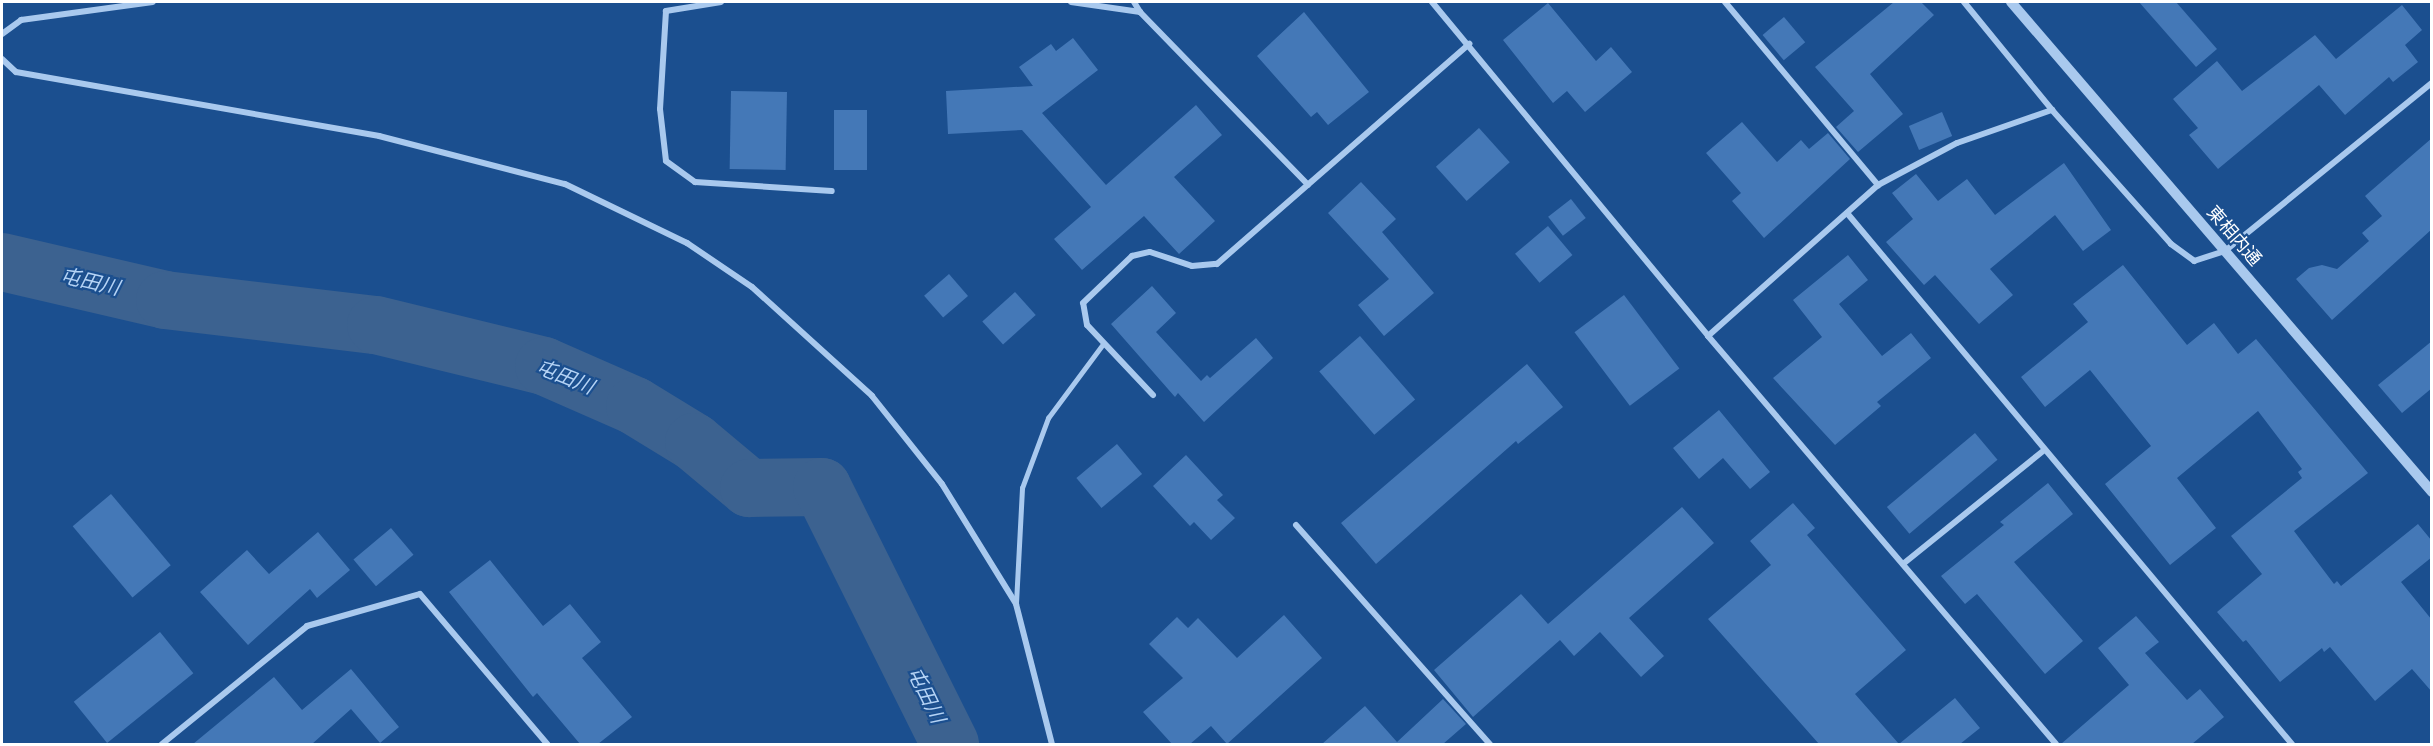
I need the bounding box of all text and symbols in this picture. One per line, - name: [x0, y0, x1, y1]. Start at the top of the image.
- street label: 東相内通: [2202, 202, 2266, 270]
- water label: 屯田川: [58, 264, 122, 300]
- water label: 屯田川: [533, 355, 597, 399]
- water label: 屯田川: [902, 663, 950, 727]

